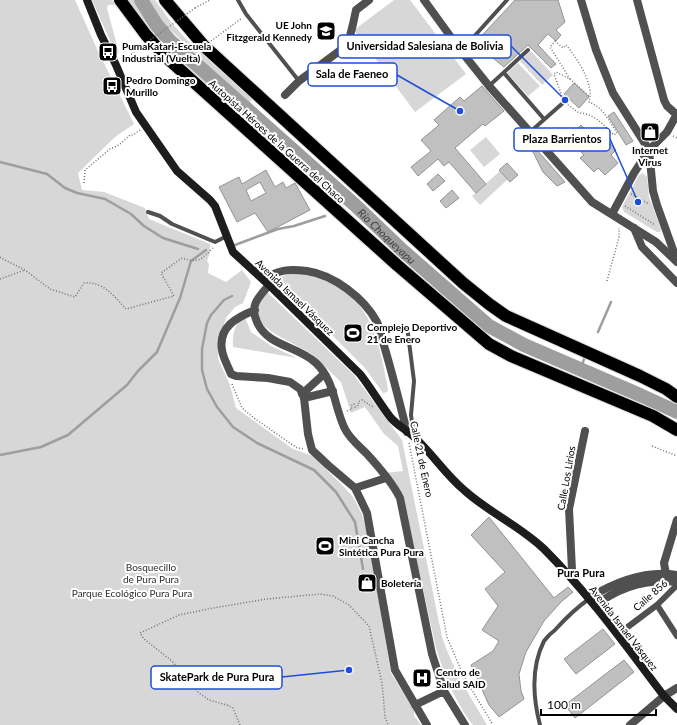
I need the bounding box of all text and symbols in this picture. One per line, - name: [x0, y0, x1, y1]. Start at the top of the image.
- place label: UE John Fitzgerald Kennedy: [226, 19, 313, 43]
- school or university icon: UE John Fitzgerald Kennedy: [315, 20, 337, 42]
- callout: Universidad Salesiana de Bolivia: [338, 35, 511, 58]
- text: Universidad Salesiana de Bolivia: [347, 39, 503, 52]
- place label: PumaKatari-Escuela Industrial (Vuelta): [122, 40, 211, 64]
- bus stop icon: PumaKatari-Escuela Industrial (Vuelta): [97, 41, 119, 63]
- callout: Sala de Faeneo: [308, 63, 397, 86]
- text: Sala de Faeneo: [316, 67, 388, 80]
- place label: Pedro Domingo Murillo: [126, 74, 196, 98]
- bus stop icon: Pedro Domingo Murillo: [101, 75, 123, 97]
- street label: Autopista Héroes de la Guerra del Chaco: [207, 77, 348, 205]
- shop icon: Internet Virus: [639, 121, 661, 143]
- callout: Plaza Barrientos: [514, 128, 610, 151]
- text: Plaza Barrientos: [522, 132, 602, 145]
- place label: Internet Virus: [632, 144, 668, 168]
- water label: Río Choqueyapu: [356, 205, 419, 266]
- street label: Avenida Ismael Vásquez: [253, 257, 337, 338]
- place label: Complejo Deportivo 21 de Enero: [367, 321, 457, 345]
- sports icon: Complejo Deportivo 21 de Enero: [342, 322, 364, 344]
- street label: Calle 21 de Enero: [408, 420, 436, 498]
- street label: Calle Los Lirios: [554, 445, 578, 511]
- place label: Mini Cancha Sintética Pura Pura: [339, 534, 424, 558]
- sports icon: Mini Cancha Sintética Pura Pura: [314, 535, 336, 557]
- park label: Bosquecillo de Pura Pura: [123, 561, 179, 585]
- district label: Pura Pura: [557, 566, 605, 579]
- shop icon: Boletería: [356, 572, 378, 594]
- place label: Boletería: [381, 577, 421, 589]
- street label: Calle 856: [630, 577, 670, 613]
- street label: Avenida Ismael Vásquez: [587, 583, 661, 673]
- park label: Parque Ecológico Pura Pura: [72, 587, 192, 599]
- callout: SkatePark de Pura Pura: [151, 666, 282, 689]
- place label: Centro de Salud SAID: [436, 666, 486, 690]
- hospital icon: Centro de Salud SAID: [411, 667, 433, 689]
- text: SkatePark de Pura Pura: [160, 670, 274, 683]
- scale bar: [541, 691, 656, 717]
- text: 100 m: [547, 697, 581, 712]

